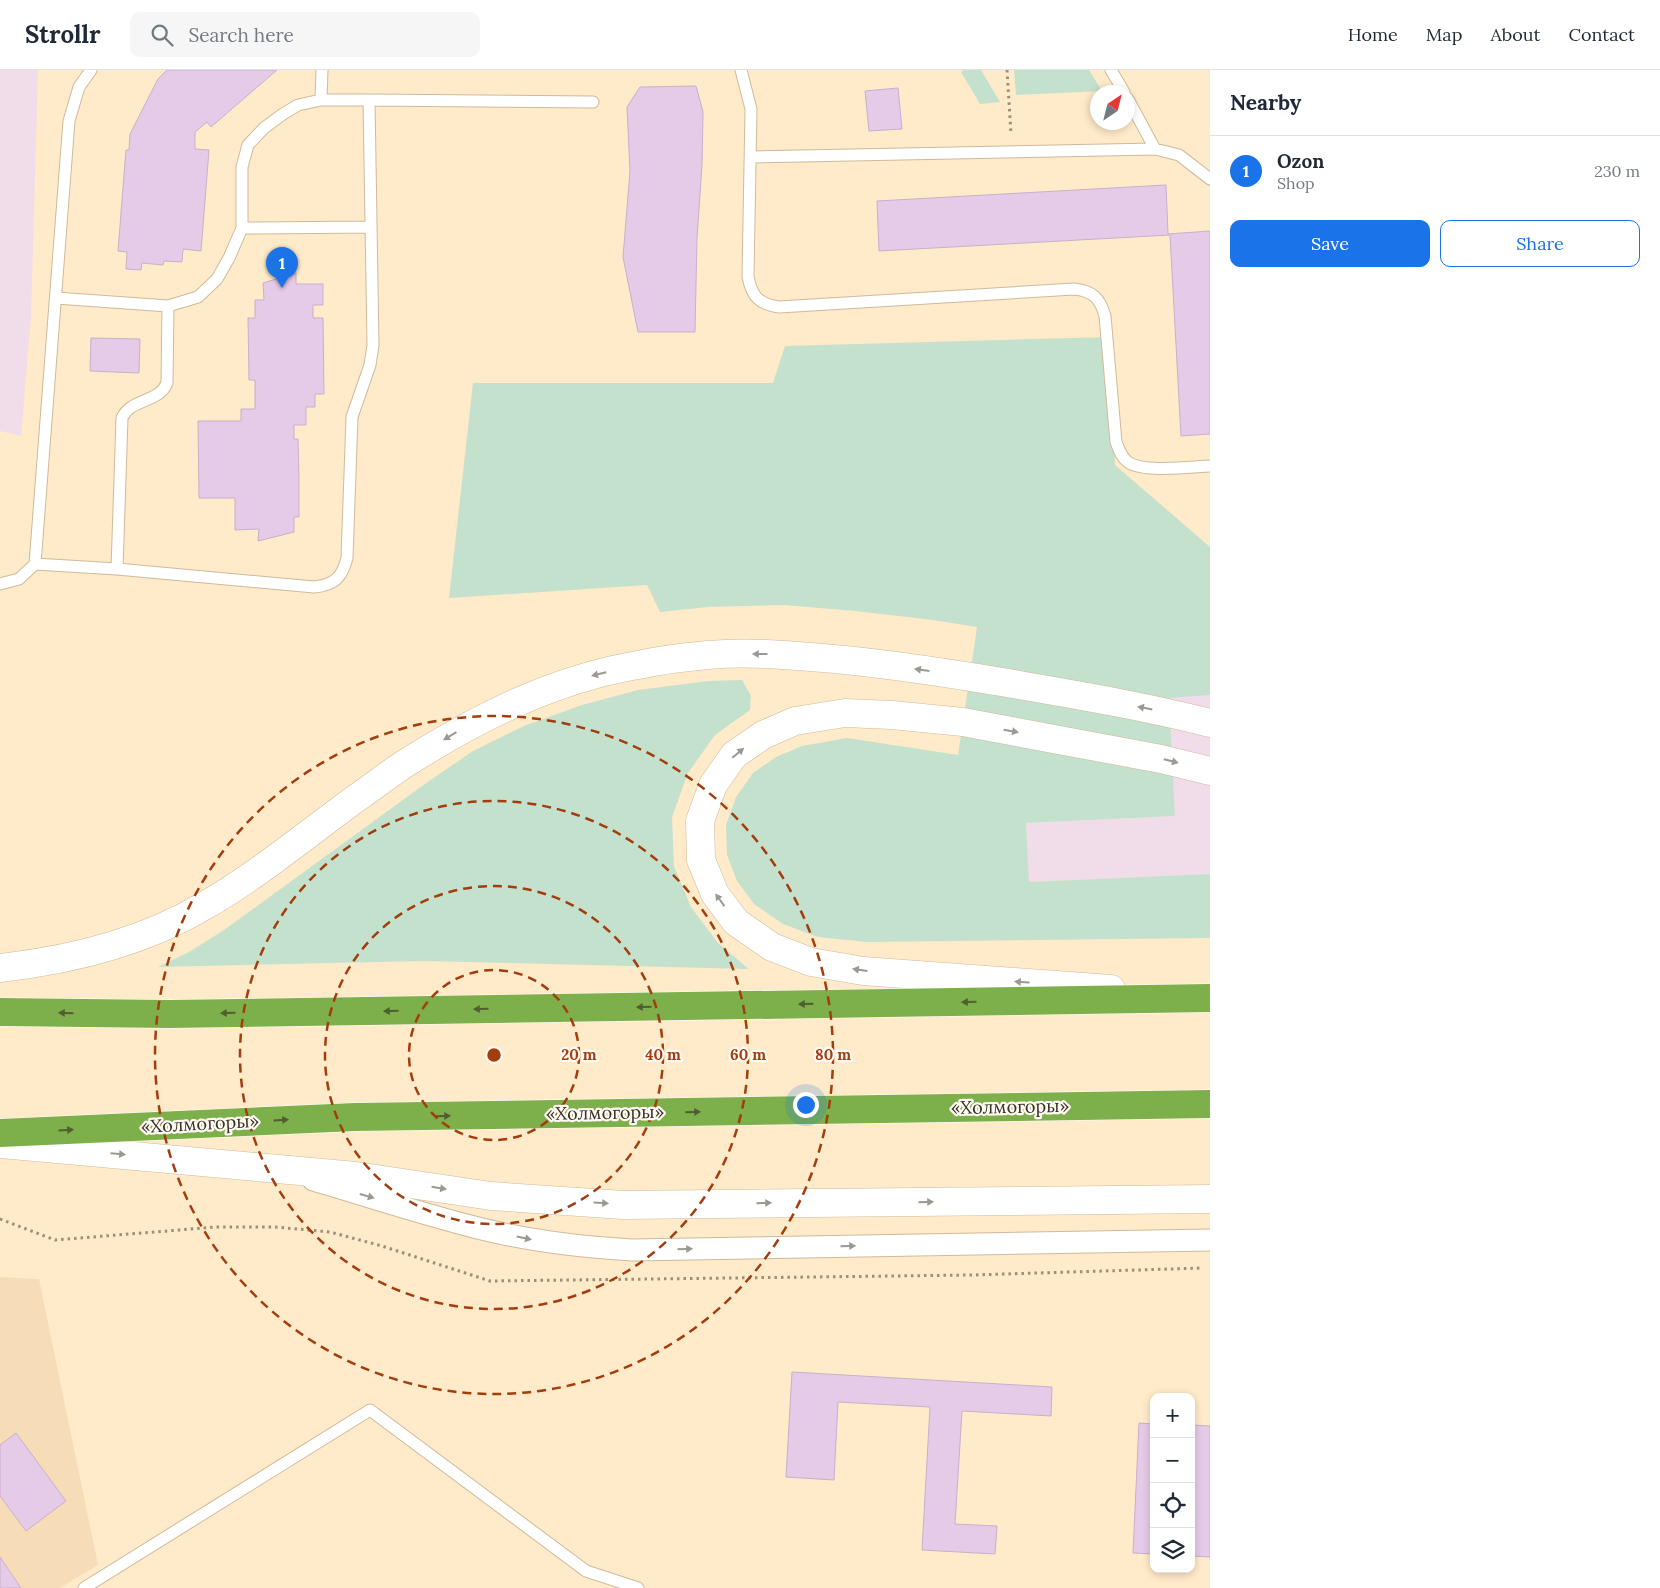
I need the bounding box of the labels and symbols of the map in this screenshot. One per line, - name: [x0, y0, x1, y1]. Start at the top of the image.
- north arrow: [1090, 85, 1135, 130]
- pin: 1: [266, 247, 298, 288]
- one-way arrow: [752, 650, 768, 658]
- one-way arrow: [913, 666, 929, 674]
- one-way arrow: [592, 670, 607, 678]
- one-way arrow: [1137, 704, 1153, 712]
- one-way arrow: [1003, 727, 1019, 735]
- one-way arrow: [443, 732, 456, 741]
- one-way arrow: [732, 747, 745, 758]
- one-way arrow: [1163, 757, 1178, 765]
- one-way arrow: [715, 893, 725, 907]
- one-way arrow: [851, 966, 867, 974]
- one-way arrow: [1013, 978, 1029, 986]
- one-way arrow: [961, 998, 977, 1006]
- one-way arrow: [798, 1001, 814, 1009]
- one-way arrow: [636, 1003, 652, 1011]
- one-way arrow: [473, 1005, 489, 1013]
- one-way arrow: [382, 1007, 398, 1015]
- one-way arrow: [58, 1009, 74, 1017]
- one-way arrow: [220, 1009, 236, 1017]
- text: 20 m: [561, 1045, 597, 1064]
- text: 40 m: [645, 1045, 681, 1064]
- text: 60 m: [730, 1045, 766, 1064]
- text: 80 m: [815, 1045, 851, 1064]
- centre of rings: [485, 1046, 503, 1064]
- your location: [793, 1092, 819, 1118]
- street label: «Холмогоры»: [951, 1094, 1069, 1119]
- street label: «Холмогоры»: [546, 1100, 664, 1125]
- one-way arrow: [686, 1108, 702, 1116]
- street label: «Холмогоры»: [140, 1109, 260, 1138]
- one-way arrow: [436, 1112, 452, 1120]
- one-way arrow: [273, 1116, 289, 1124]
- one-way arrow: [58, 1125, 74, 1133]
- one-way arrow: [111, 1151, 127, 1159]
- one-way arrow: [432, 1184, 448, 1192]
- one-way arrow: [359, 1192, 374, 1200]
- one-way arrow: [918, 1198, 934, 1206]
- one-way arrow: [756, 1199, 772, 1207]
- one-way arrow: [593, 1200, 609, 1208]
- one-way arrow: [516, 1234, 531, 1242]
- one-way arrow: [840, 1242, 856, 1250]
- one-way arrow: [678, 1245, 694, 1253]

